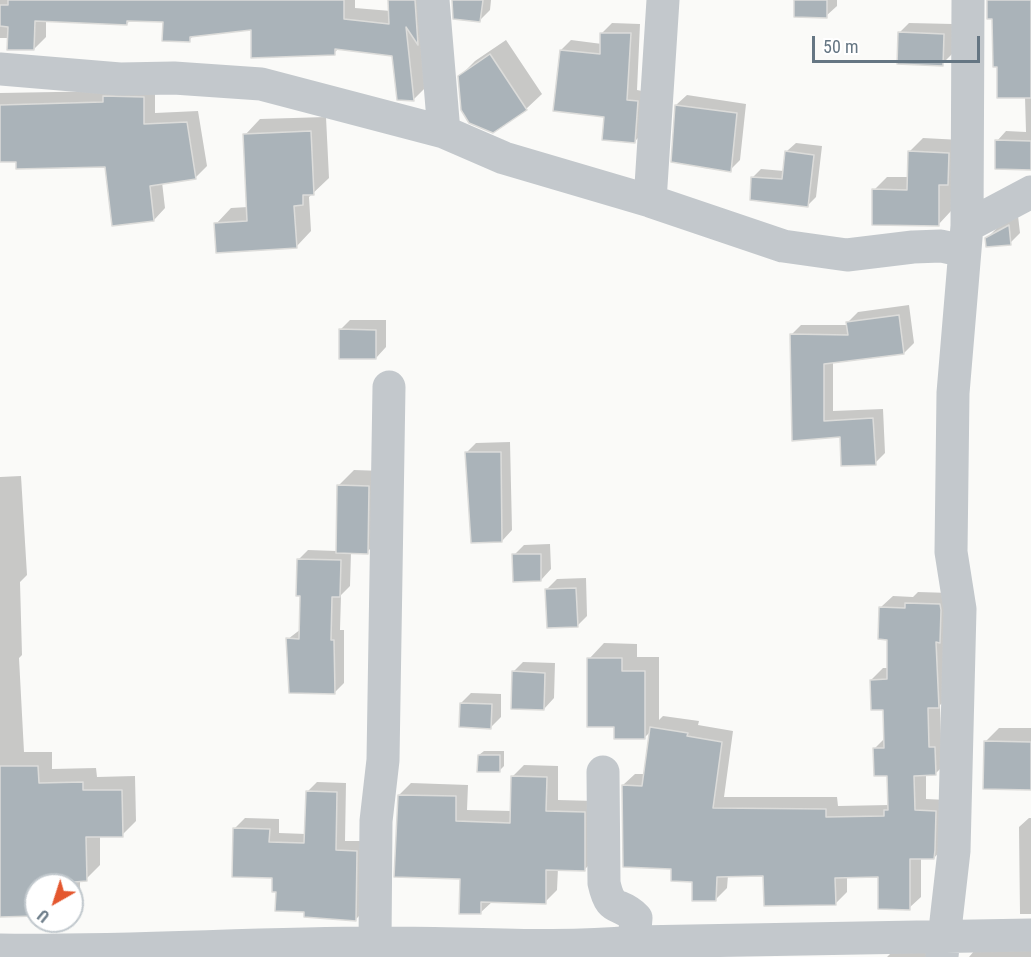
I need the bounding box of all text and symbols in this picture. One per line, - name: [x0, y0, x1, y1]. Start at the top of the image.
- scale bar: [815, 24, 983, 62]
- text: 50 m: [823, 36, 858, 57]
- north arrow: [24, 873, 84, 933]
- text: U: [34, 906, 53, 926]

